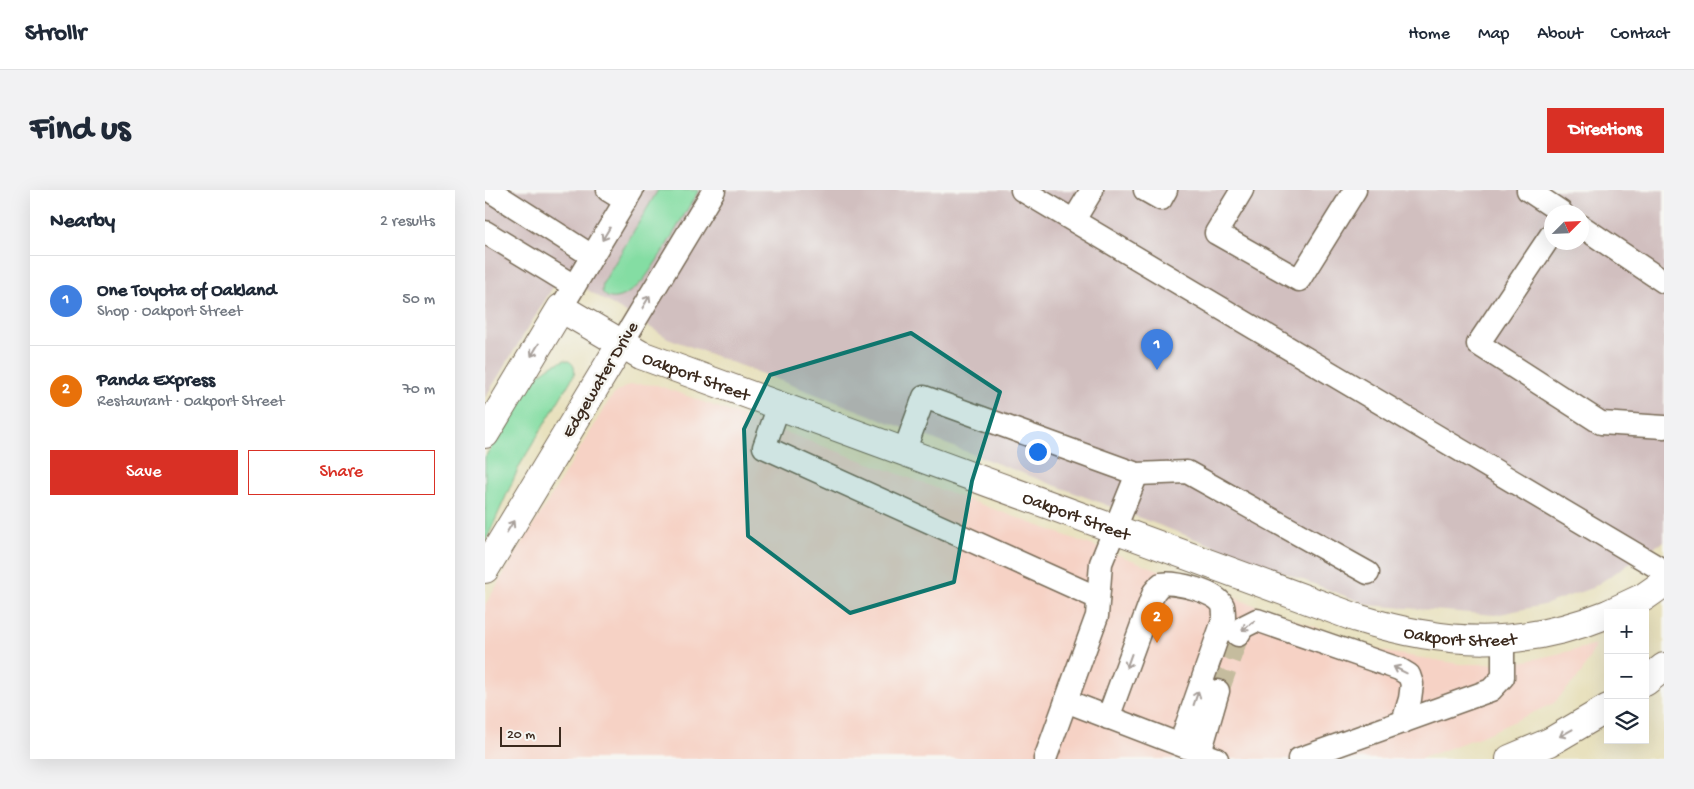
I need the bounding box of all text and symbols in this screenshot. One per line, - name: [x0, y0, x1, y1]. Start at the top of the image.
- text: Strollr: [25, 20, 86, 49]
- text: Home: [1408, 24, 1450, 45]
- text: Map: [1478, 24, 1509, 45]
- text: About: [1537, 24, 1583, 45]
- text: Contact: [1611, 24, 1669, 45]
- button: Directions: [1547, 108, 1664, 153]
- text: Find us: [30, 110, 130, 151]
- north arrow: [1544, 205, 1589, 250]
- text: Nearby: [50, 210, 115, 235]
- text: 2 results: [380, 213, 435, 232]
- one-way arrow: [600, 226, 610, 240]
- text: One Toyota of Oakland: [97, 280, 277, 303]
- text: 1: [63, 291, 69, 310]
- text: 50 m: [402, 291, 435, 310]
- one-way arrow: [641, 296, 651, 310]
- text: Shop · Oakport Street: [97, 303, 242, 322]
- street label: Edgewater Drive: [558, 318, 644, 442]
- pin: 1: [1141, 329, 1173, 370]
- one-way arrow: [530, 342, 540, 356]
- street label: Oakport Street: [639, 348, 754, 408]
- text: Panda Express: [97, 370, 215, 393]
- text: 2: [62, 381, 70, 400]
- text: 70 m: [402, 381, 435, 400]
- text: Restaurant · Oakport Street: [97, 393, 284, 412]
- your location: [1025, 439, 1051, 465]
- button: Save: [50, 450, 238, 495]
- button: Share: [248, 450, 435, 495]
- street label: Oakport Street: [1019, 488, 1134, 547]
- one-way arrow: [506, 521, 516, 535]
- pin: 2: [1141, 602, 1173, 643]
- map controls: [1604, 609, 1649, 744]
- button: +: [1604, 609, 1649, 654]
- one-way arrow: [1241, 621, 1255, 631]
- street label: Oakport Street: [1402, 623, 1519, 653]
- one-way arrow: [1124, 652, 1133, 668]
- button: −: [1604, 654, 1649, 699]
- one-way arrow: [1393, 665, 1408, 675]
- one-way arrow: [1192, 691, 1201, 707]
- button: layers: [1604, 699, 1649, 744]
- scale bar: [500, 724, 561, 747]
- text: 20 m: [507, 727, 535, 744]
- one-way arrow: [1559, 728, 1573, 738]

